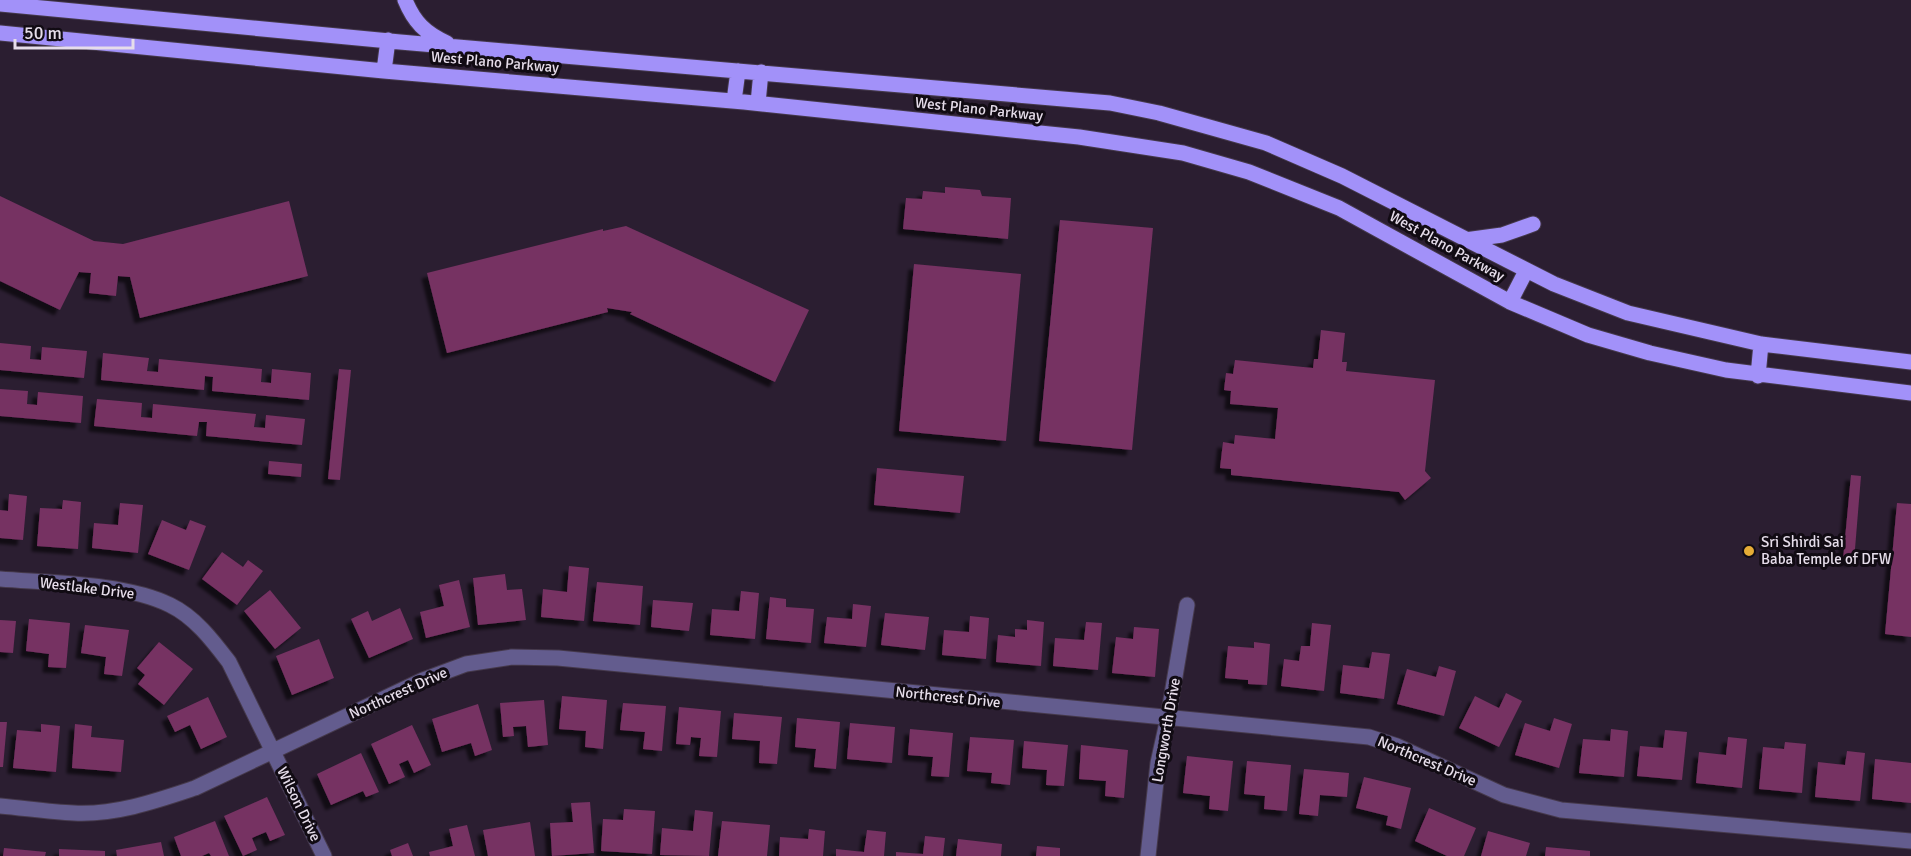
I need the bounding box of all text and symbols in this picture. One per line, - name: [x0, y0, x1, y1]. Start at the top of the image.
- scale bar: [15, 12, 134, 50]
- text: 50 m: [24, 22, 62, 44]
- street label: West Plano Parkway: [430, 47, 560, 77]
- street label: West Plano Parkway: [914, 93, 1044, 125]
- street label: West Plano Parkway: [1386, 207, 1508, 285]
- place label: Sri Shirdi Sai Baba Temple of DFW: [1761, 533, 1892, 568]
- marker: Sri Shirdi Sai Baba Temple of DFW: [1742, 544, 1756, 558]
- street label: Westlake Drive: [39, 573, 135, 603]
- street label: Northcrest Drive: [346, 663, 450, 723]
- street label: Longworth Drive: [1148, 676, 1184, 784]
- street label: Northcrest Drive: [894, 683, 1002, 711]
- street label: Northcrest Drive: [1375, 732, 1479, 790]
- street label: Wilson Drive: [273, 764, 325, 844]

